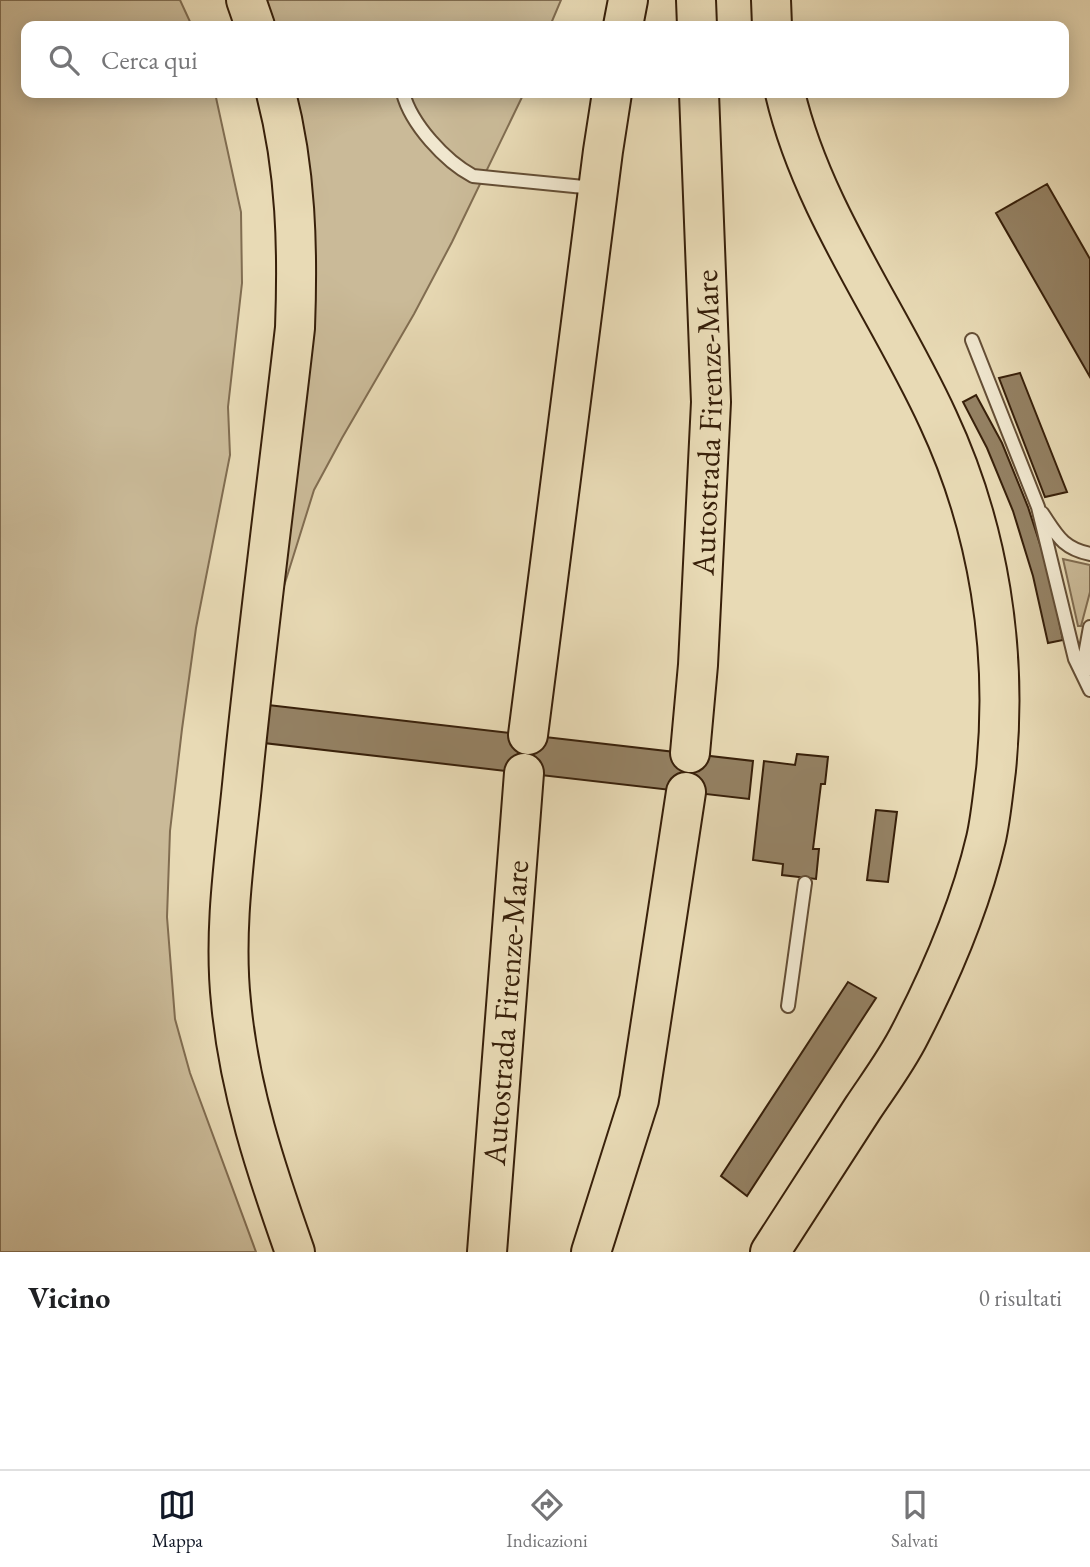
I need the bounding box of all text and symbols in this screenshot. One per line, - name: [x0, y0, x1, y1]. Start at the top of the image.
- search box: [21, 21, 1069, 98]
- icon: search: [45, 41, 83, 79]
- text: Cerca qui: [101, 43, 198, 77]
- street label: Autostrada Firenze-Mare: [681, 269, 732, 578]
- street label: Autostrada Firenze-Mare: [473, 859, 538, 1168]
- text: Vicino: [28, 1278, 110, 1317]
- text: 0 risultati: [979, 1283, 1062, 1313]
- tab: Mappa: [152, 1486, 203, 1553]
- tab: Indicazioni: [506, 1486, 588, 1553]
- tab: Salvati: [891, 1486, 938, 1553]

